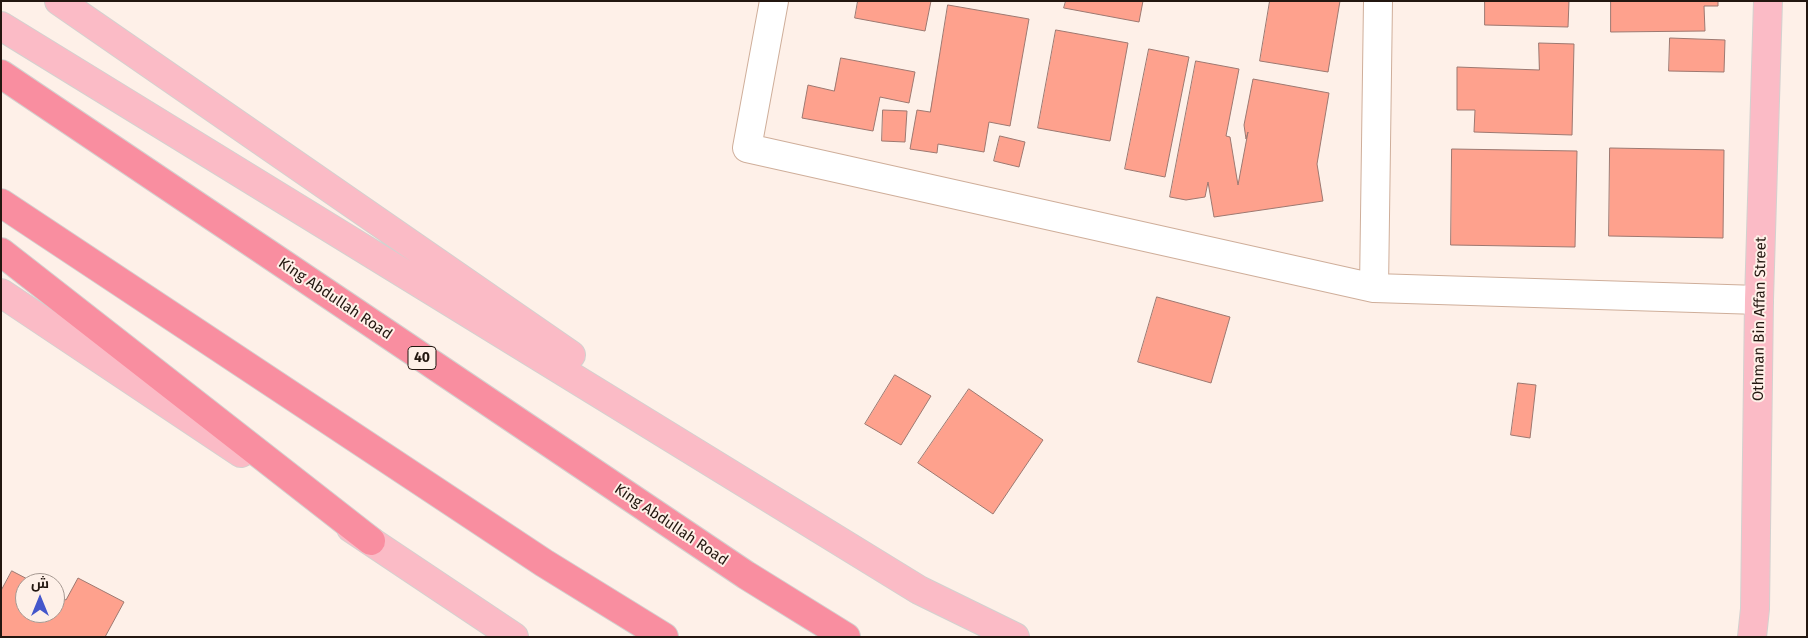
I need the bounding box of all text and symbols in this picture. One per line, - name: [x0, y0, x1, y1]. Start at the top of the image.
- street label: Othman Bin Affan Street: [1750, 237, 1770, 401]
- street label: King Abdullah Road: [275, 254, 395, 344]
- road number: 40: [408, 346, 436, 369]
- street label: King Abdullah Road: [611, 480, 731, 570]
- north arrow: [15, 573, 65, 623]
- text: ش: [31, 575, 49, 592]

